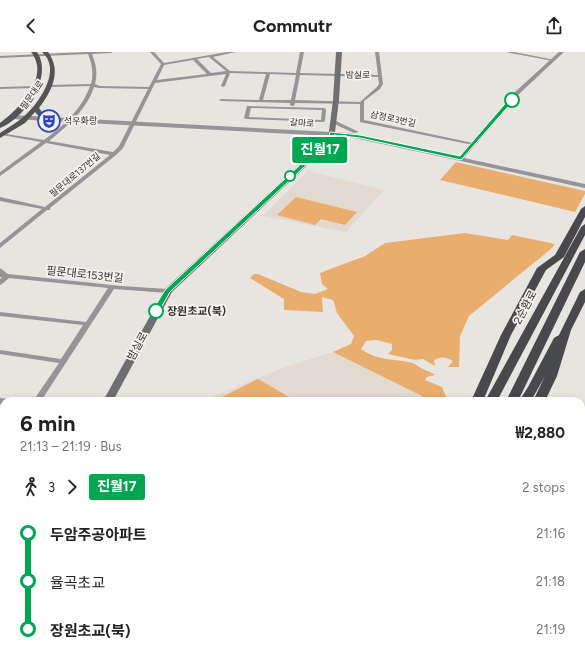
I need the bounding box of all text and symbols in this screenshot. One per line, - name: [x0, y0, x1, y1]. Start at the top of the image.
- icon: back: [20, 15, 42, 37]
- text: Commutr: [253, 15, 332, 37]
- icon: share: [543, 15, 565, 37]
- street label: 밤실로: [345, 69, 371, 80]
- street label: 필문대로: [18, 78, 46, 111]
- unlabelled marker: [504, 92, 520, 108]
- theatre icon: 석우화랑: [36, 108, 62, 134]
- street label: 삼정로3번길: [369, 108, 417, 129]
- place label: 석우화랑: [64, 115, 98, 126]
- street label: 갈마로: [289, 116, 315, 129]
- line badge: 진월17: [292, 137, 348, 163]
- text: 진월17: [300, 141, 340, 158]
- street label: 필문대로137번길: [47, 150, 102, 199]
- unlabelled marker: [284, 170, 296, 182]
- street label: 필문대로153번길: [46, 264, 124, 285]
- street label: 2순환로: [511, 288, 540, 326]
- marker: 장원초교(북): [148, 303, 164, 319]
- place label: 장원초교(북): [167, 305, 226, 318]
- street label: 밤실로: [125, 330, 150, 363]
- text: 6 min: [20, 410, 75, 437]
- text: ₩2,880: [516, 424, 565, 442]
- text: 21:13 – 21:19 · Bus: [20, 439, 122, 454]
- icon: walk: [20, 476, 42, 498]
- icon: forward: [61, 476, 83, 498]
- text: 진월17: [97, 478, 137, 495]
- text: 3: [48, 480, 55, 495]
- text: 2 stops: [522, 480, 565, 495]
- text: 두암주공아파트: [50, 526, 147, 544]
- text: 21:16: [536, 526, 565, 541]
- text: 율곡초교: [50, 574, 105, 592]
- text: 21:18: [536, 574, 565, 589]
- text: 장원초교(북): [50, 622, 130, 640]
- text: 21:19: [536, 622, 565, 637]

